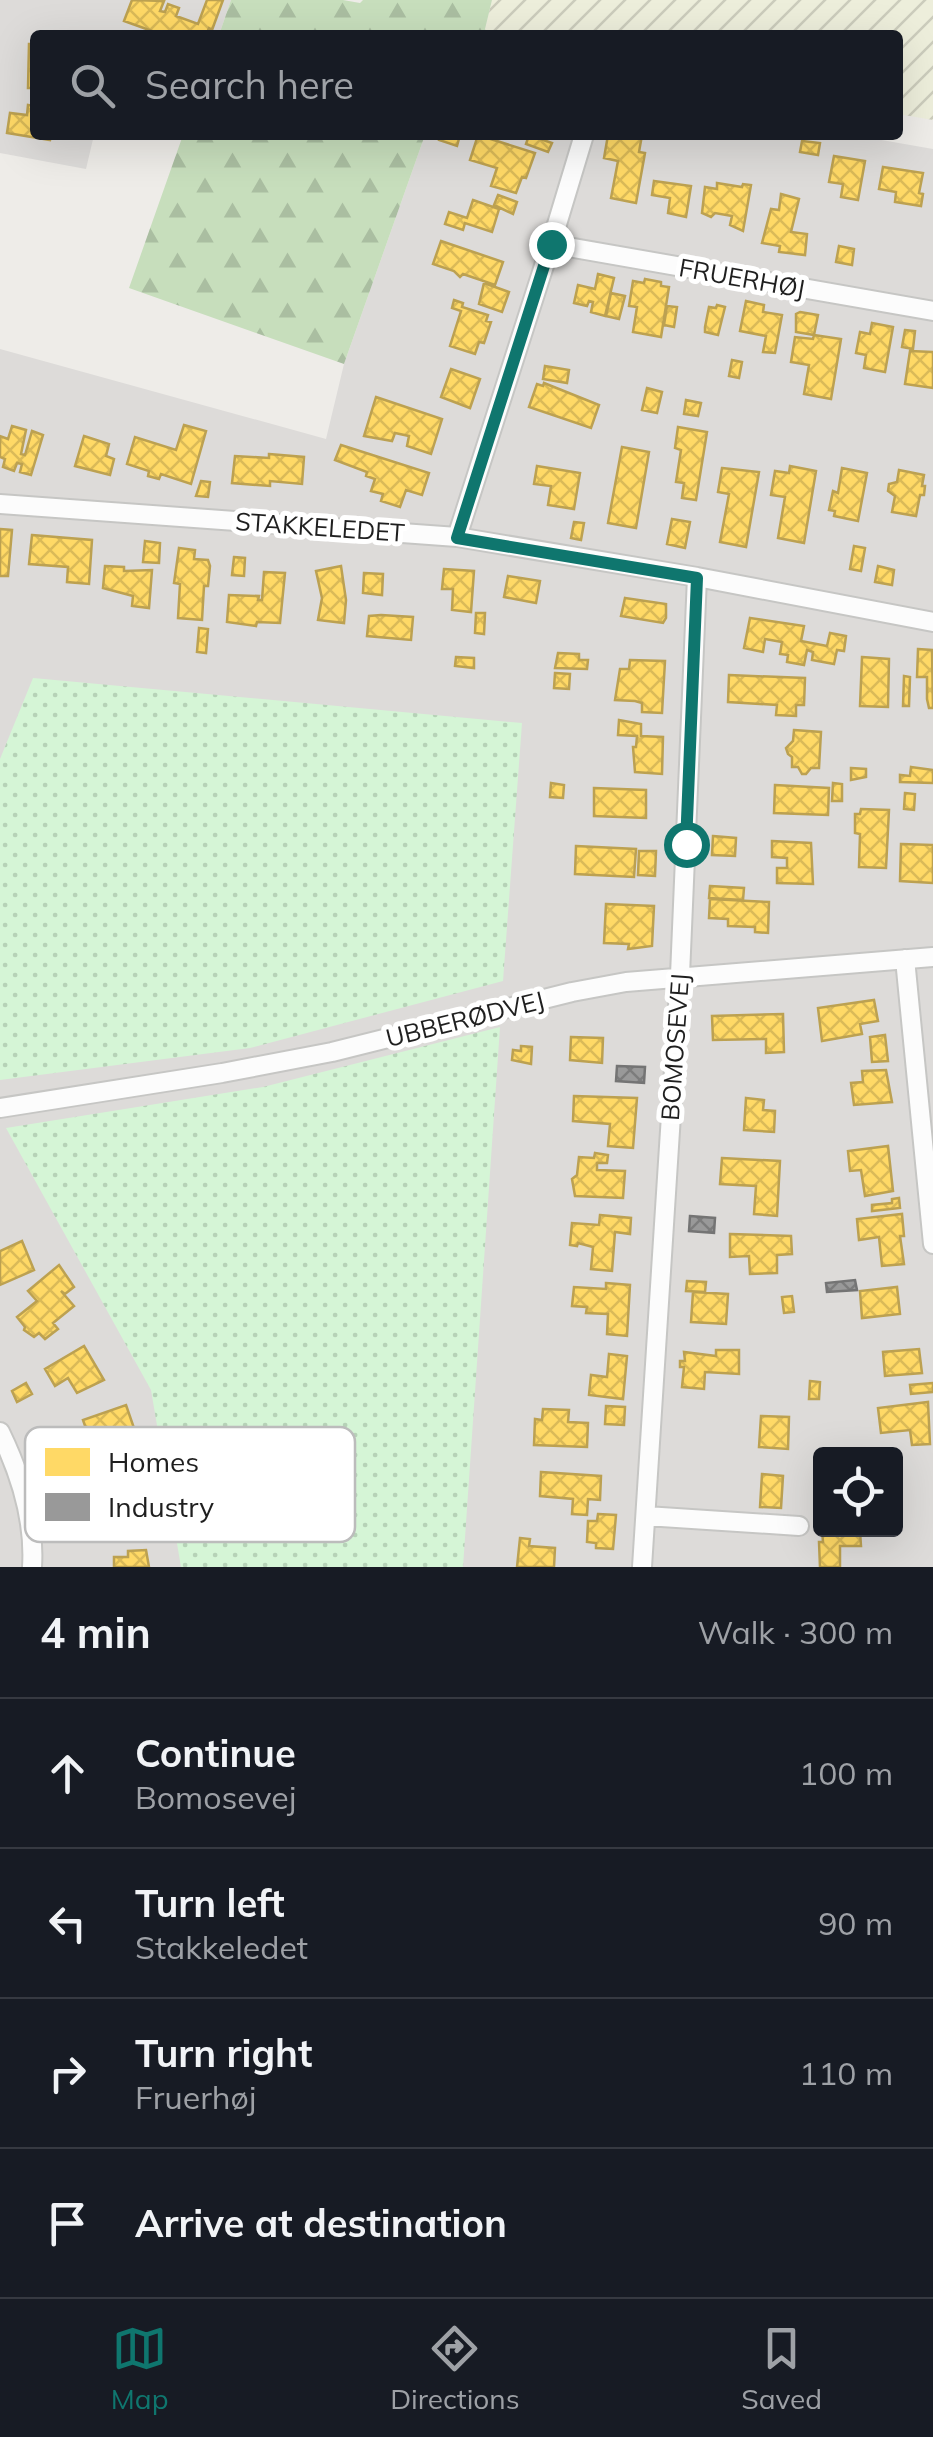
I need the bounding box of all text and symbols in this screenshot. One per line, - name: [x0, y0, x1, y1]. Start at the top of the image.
- search box: [30, 30, 903, 140]
- icon: search: [65, 58, 120, 113]
- text: Search here: [145, 61, 354, 109]
- route end: [529, 222, 575, 268]
- street label: FRUERHØJ: [677, 251, 808, 304]
- street label: STAKKELEDET: [234, 505, 406, 548]
- route start: [664, 822, 710, 868]
- street label: BOMOSEVEJ: [654, 972, 695, 1122]
- street label: UBBERØDVEJ: [382, 984, 547, 1053]
- legend: [25, 1427, 355, 1542]
- text: Homes: [108, 1444, 199, 1479]
- map controls: [813, 1447, 903, 1537]
- button: locate: [813, 1447, 903, 1537]
- text: Industry: [108, 1489, 214, 1524]
- text: 4 min: [40, 1606, 151, 1659]
- text: Walk · 300 m: [698, 1612, 893, 1652]
- text: Continue: [135, 1729, 296, 1777]
- icon: ahead: [40, 1746, 95, 1801]
- text: 100 m: [799, 1753, 893, 1793]
- text: Bomosevej: [135, 1777, 296, 1817]
- text: Turn left: [135, 1879, 285, 1927]
- icon: left: [40, 1896, 95, 1951]
- text: 90 m: [818, 1903, 893, 1943]
- text: Stakkeledet: [135, 1927, 308, 1967]
- text: Turn right: [135, 2029, 312, 2077]
- icon: right: [40, 2046, 95, 2101]
- text: 110 m: [799, 2053, 893, 2093]
- text: Fruerhøj: [135, 2077, 256, 2117]
- icon: arrive: [40, 2196, 95, 2251]
- text: Arrive at destination: [135, 2199, 507, 2247]
- tab: Map: [111, 2321, 168, 2416]
- tab: Directions: [390, 2321, 520, 2416]
- tab: Saved: [741, 2321, 822, 2416]

